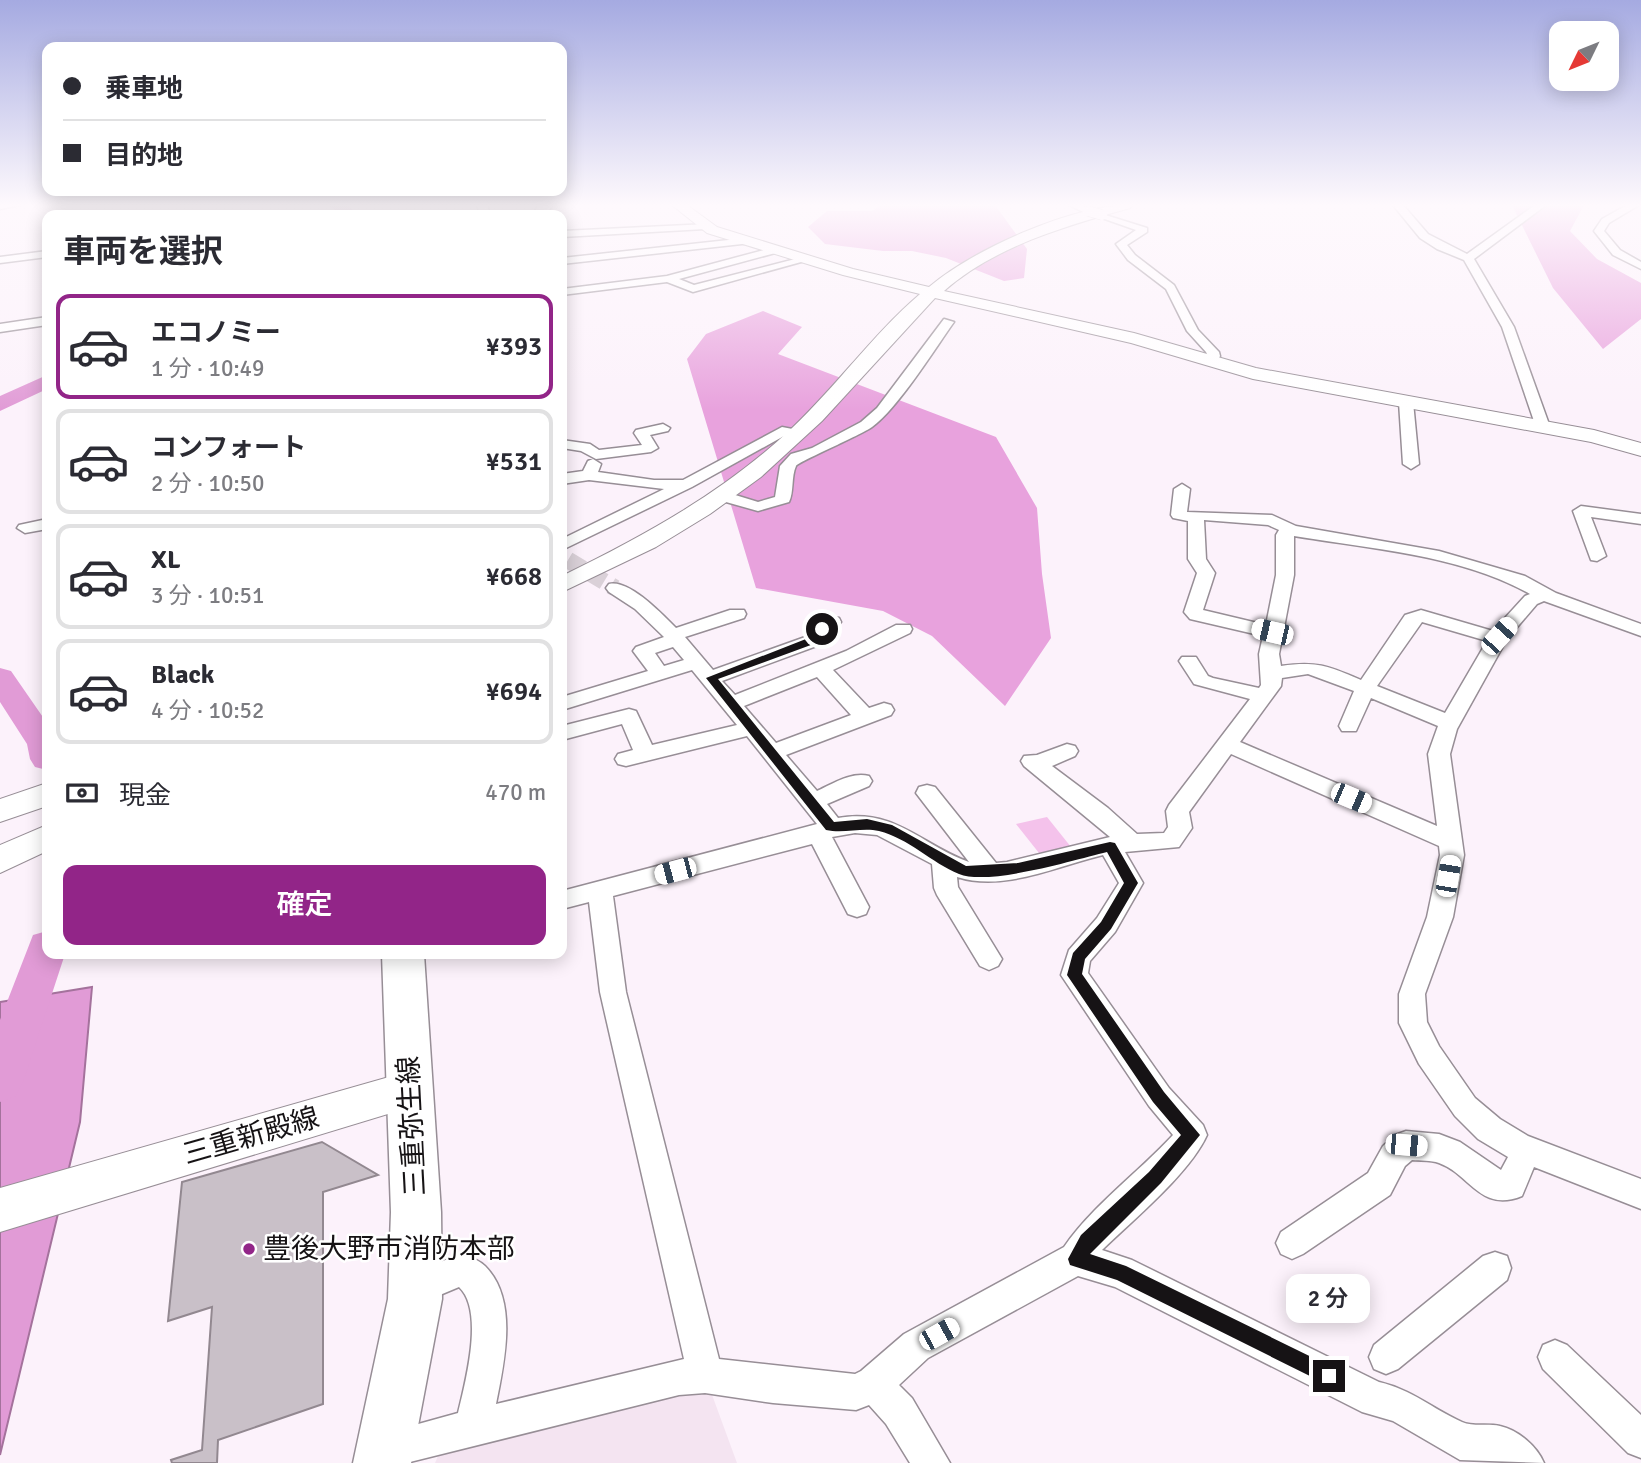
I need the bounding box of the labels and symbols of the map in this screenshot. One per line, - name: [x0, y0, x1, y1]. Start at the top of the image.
- north arrow: [1549, 21, 1619, 91]
- route start: [806, 613, 838, 645]
- car: [1478, 613, 1521, 659]
- car: [1250, 617, 1295, 647]
- car: [1328, 780, 1375, 816]
- car: [1435, 853, 1462, 899]
- car: [652, 855, 699, 887]
- street label: 三重弥生線: [391, 1055, 433, 1197]
- street label: 三重新殿線: [179, 1100, 323, 1172]
- car: [1385, 1133, 1428, 1157]
- place label: 豊後大野市消防本部: [263, 1232, 515, 1266]
- marker: 豊後大野市消防本部: [241, 1241, 257, 1257]
- callout: 2 分: [1287, 1274, 1371, 1324]
- car: [916, 1315, 963, 1353]
- route end: [1313, 1360, 1345, 1392]

